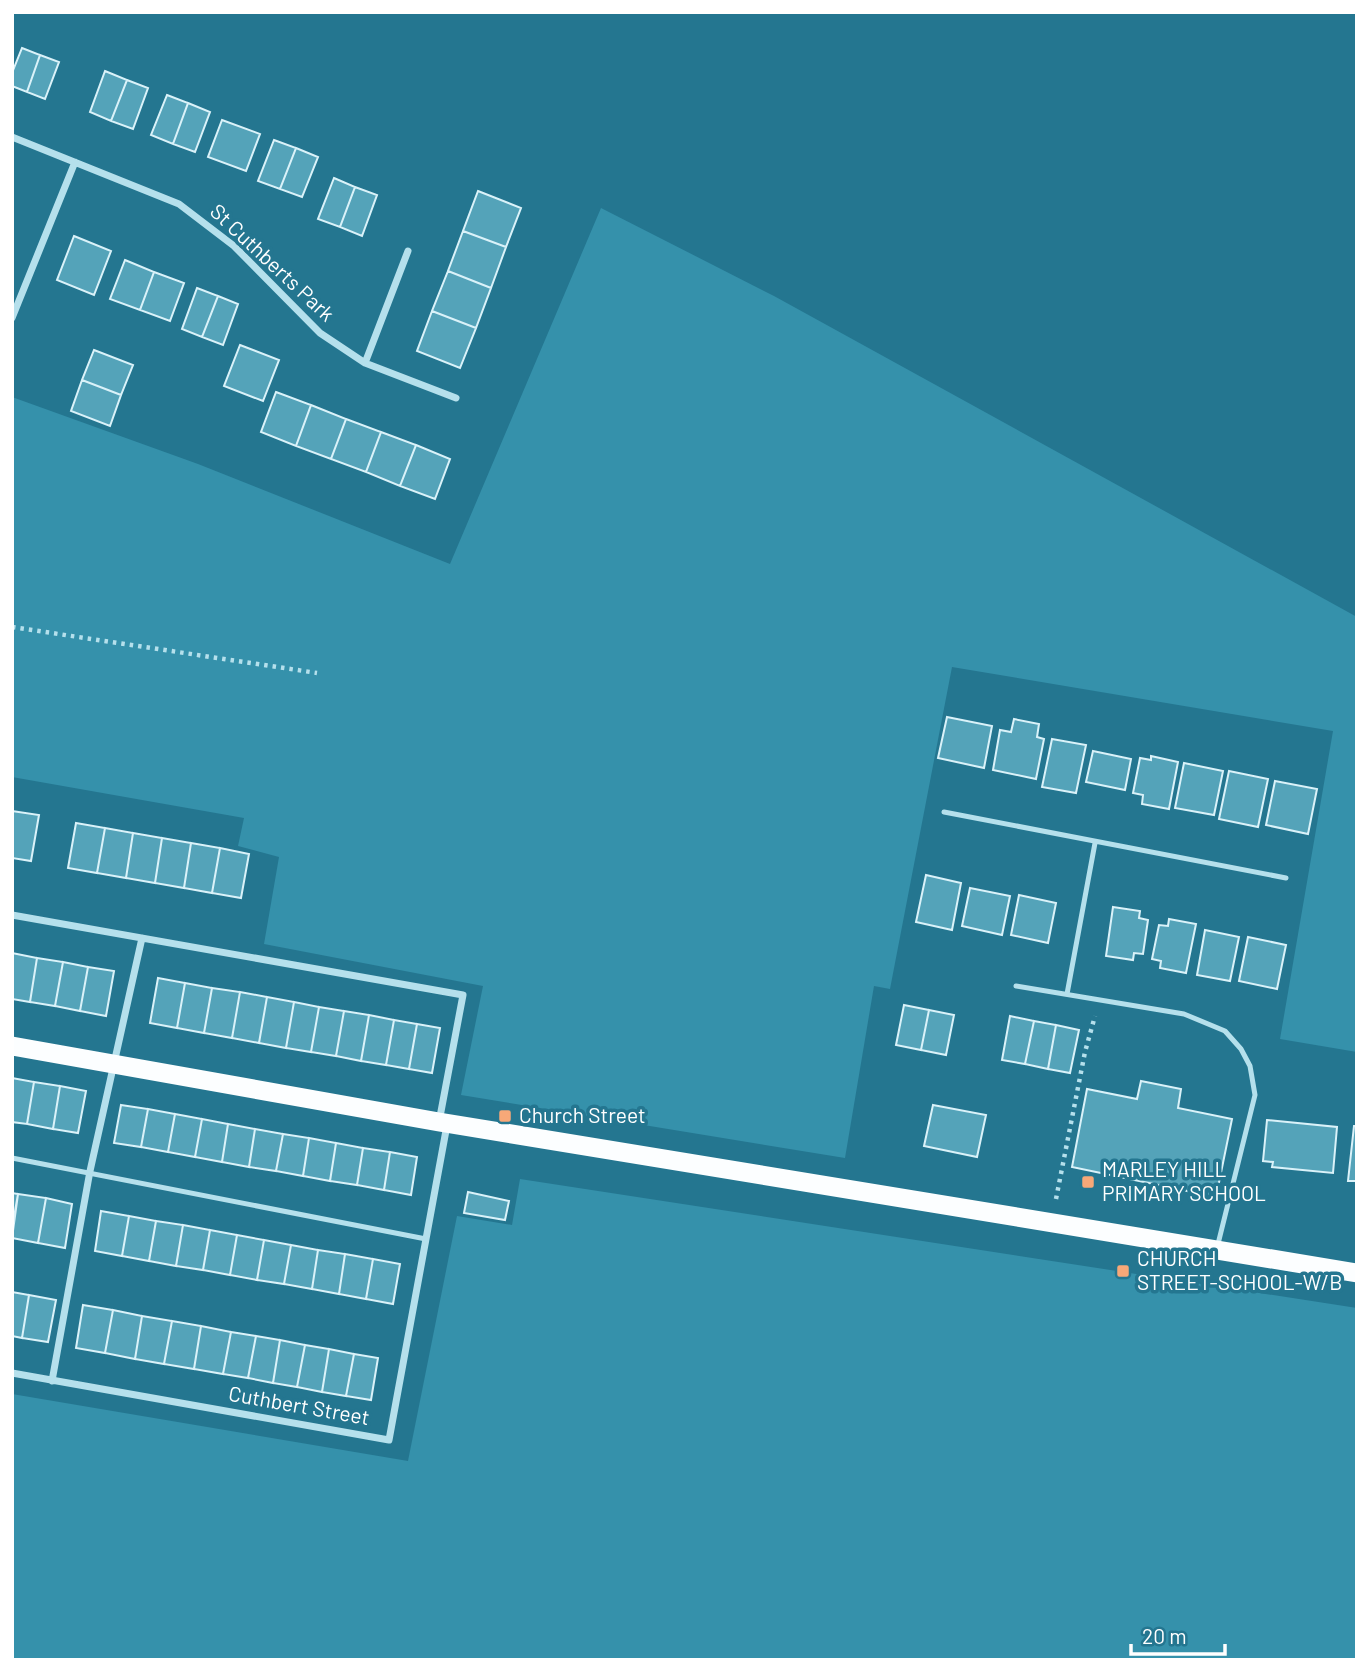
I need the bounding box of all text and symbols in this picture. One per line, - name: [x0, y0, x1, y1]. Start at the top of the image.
- street label: St Cuthberts Park: [206, 198, 340, 326]
- place label: Church Street: [519, 1102, 646, 1127]
- marker: Church Street: [497, 1108, 513, 1124]
- place label: MARLEY HILL PRIMARY SCHOOL: [1102, 1156, 1266, 1205]
- marker: MARLEY HILL PRIMARY SCHOOL: [1080, 1174, 1096, 1190]
- place label: CHURCH STREET-SCHOOL-W/B: [1137, 1245, 1342, 1294]
- marker: CHURCH STREET-SCHOOL-W/B: [1115, 1263, 1131, 1279]
- street label: Cuthbert Street: [227, 1380, 372, 1429]
- scale bar: [1131, 1612, 1226, 1656]
- text: 20 m: [1142, 1623, 1187, 1648]

